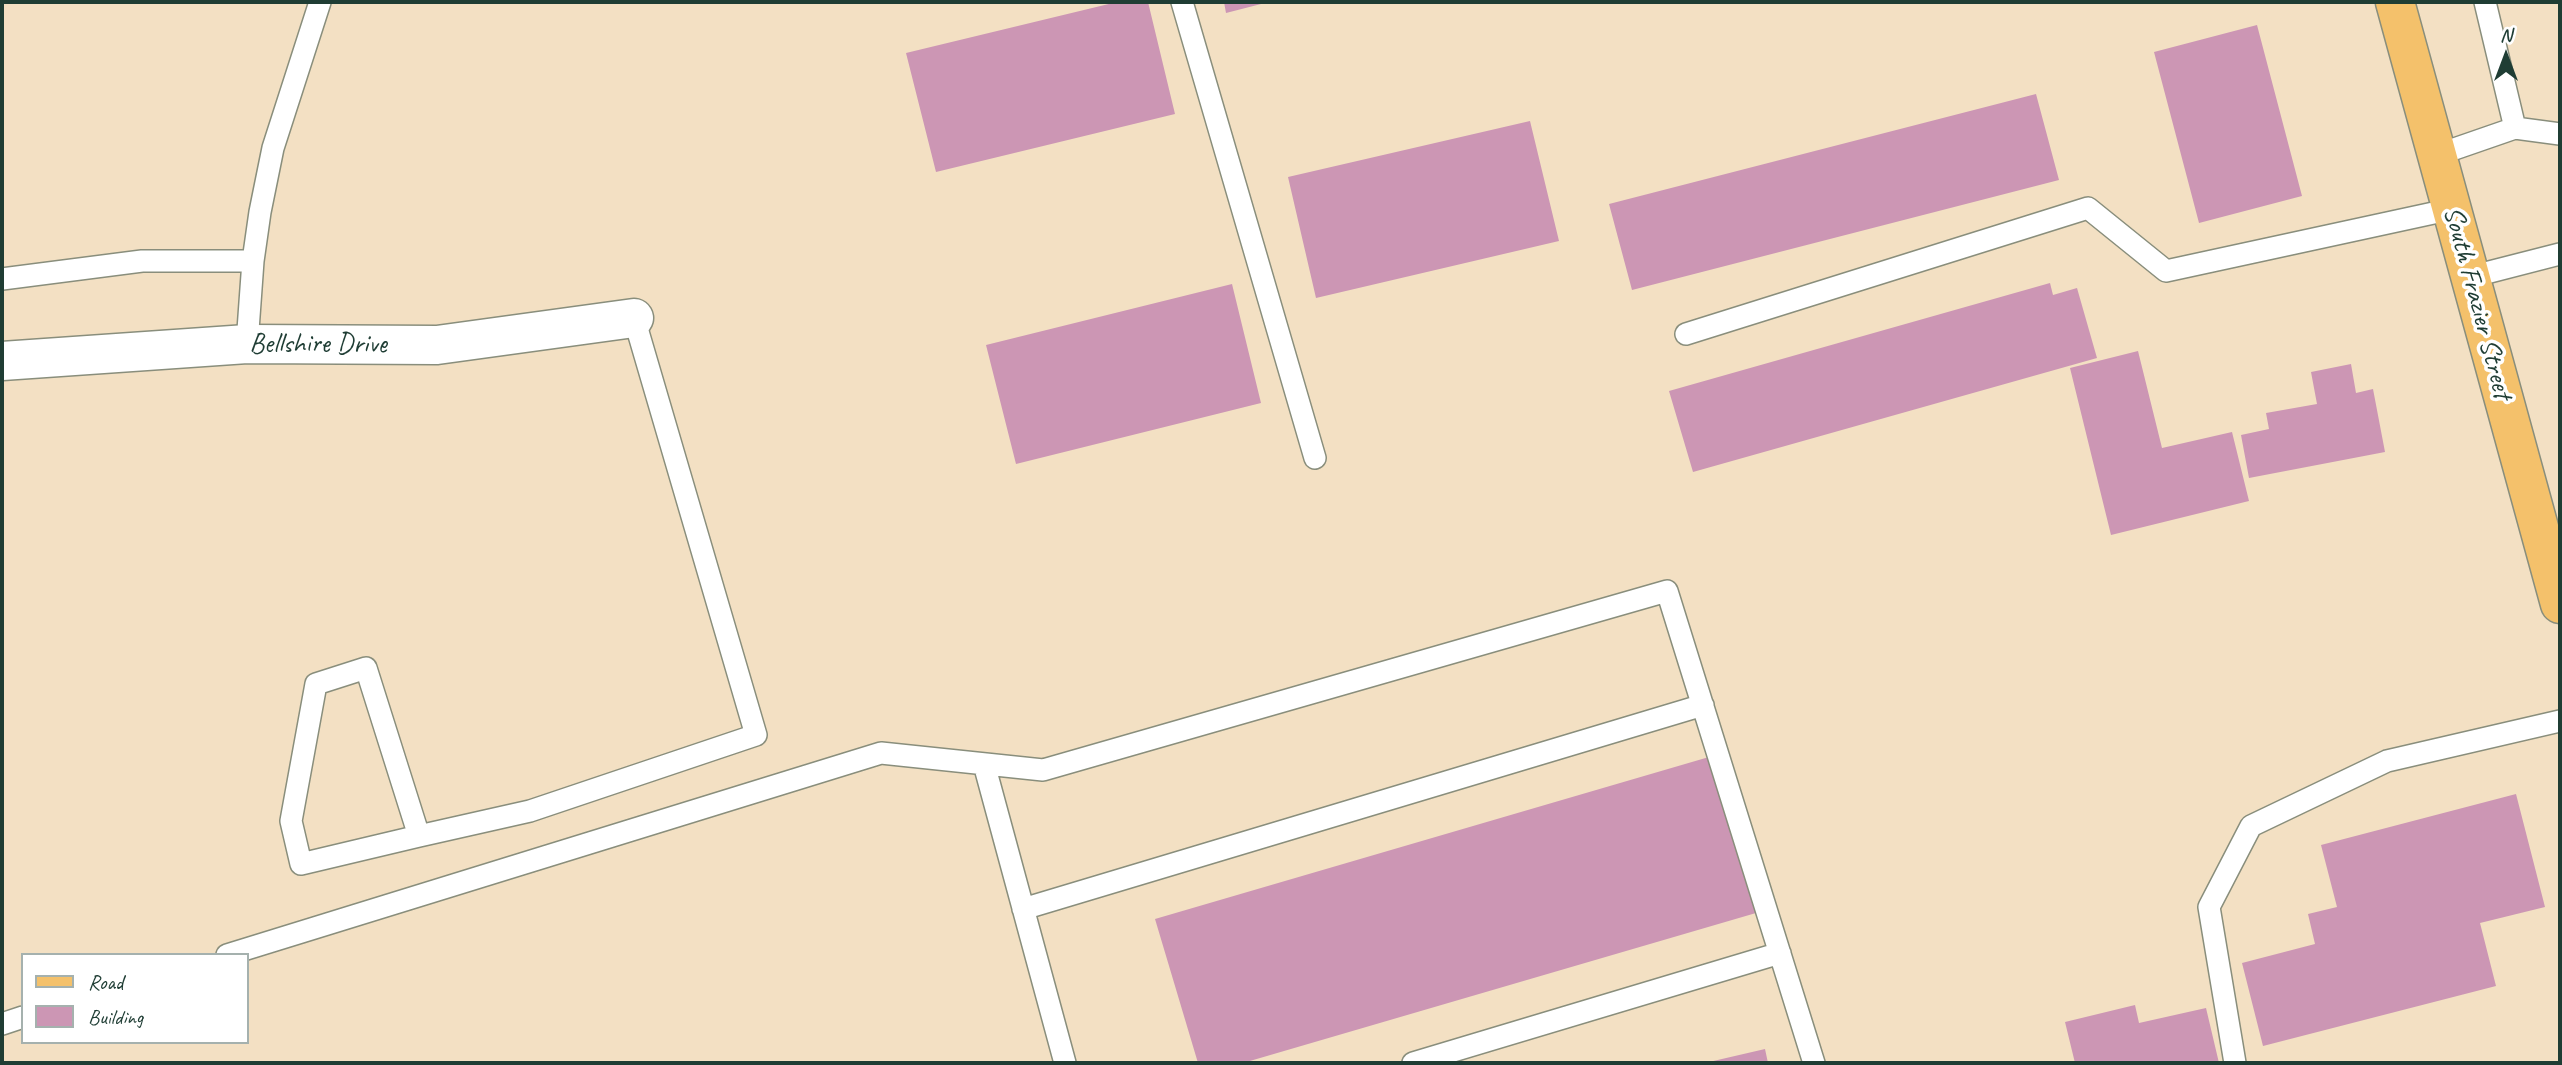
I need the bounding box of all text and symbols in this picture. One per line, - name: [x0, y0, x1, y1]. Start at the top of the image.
- north arrow: [2471, 21, 2541, 91]
- text: N: [2500, 23, 2512, 47]
- street label: South Frazier Street: [2435, 203, 2519, 403]
- street label: Bellshire Drive: [249, 328, 387, 362]
- legend: [21, 953, 248, 1044]
- text: Road: [88, 969, 123, 995]
- text: Building: [88, 1004, 143, 1030]

